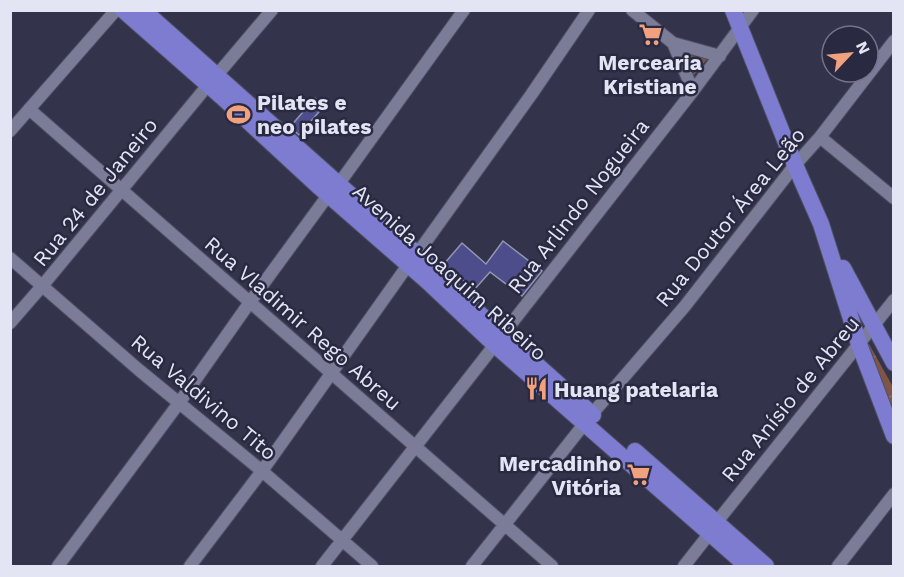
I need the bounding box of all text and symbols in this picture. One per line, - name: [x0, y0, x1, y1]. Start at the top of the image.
- supermarket icon: Mercearia Kristiane: [637, 21, 663, 47]
- north arrow: [820, 24, 880, 84]
- text: N: [852, 38, 874, 57]
- place label: Mercearia Kristiane: [598, 50, 703, 99]
- place label: Pilates e neo pilates: [257, 90, 371, 139]
- sports icon: Pilates e neo pilates: [226, 101, 252, 127]
- street label: Rua 24 de Janeiro: [27, 113, 163, 271]
- street label: Rua Arlindo Nogueira: [502, 114, 654, 298]
- street label: Rua Doutor Área Leão: [650, 122, 810, 312]
- street label: Avenida Joaquim Ribeiro: [348, 178, 552, 366]
- street label: Rua Vladimir Rego Abreu: [200, 231, 406, 415]
- street label: Rua Anísio de Abreu: [716, 311, 864, 487]
- street label: Rua Valdivino Tito: [126, 329, 282, 465]
- restaurant icon: Huang patelaria: [523, 376, 549, 402]
- place label: Huang patelaria: [554, 377, 719, 402]
- place label: Mercadinho Vitória: [499, 451, 622, 500]
- supermarket icon: Mercadinho Vitória: [626, 462, 652, 488]

